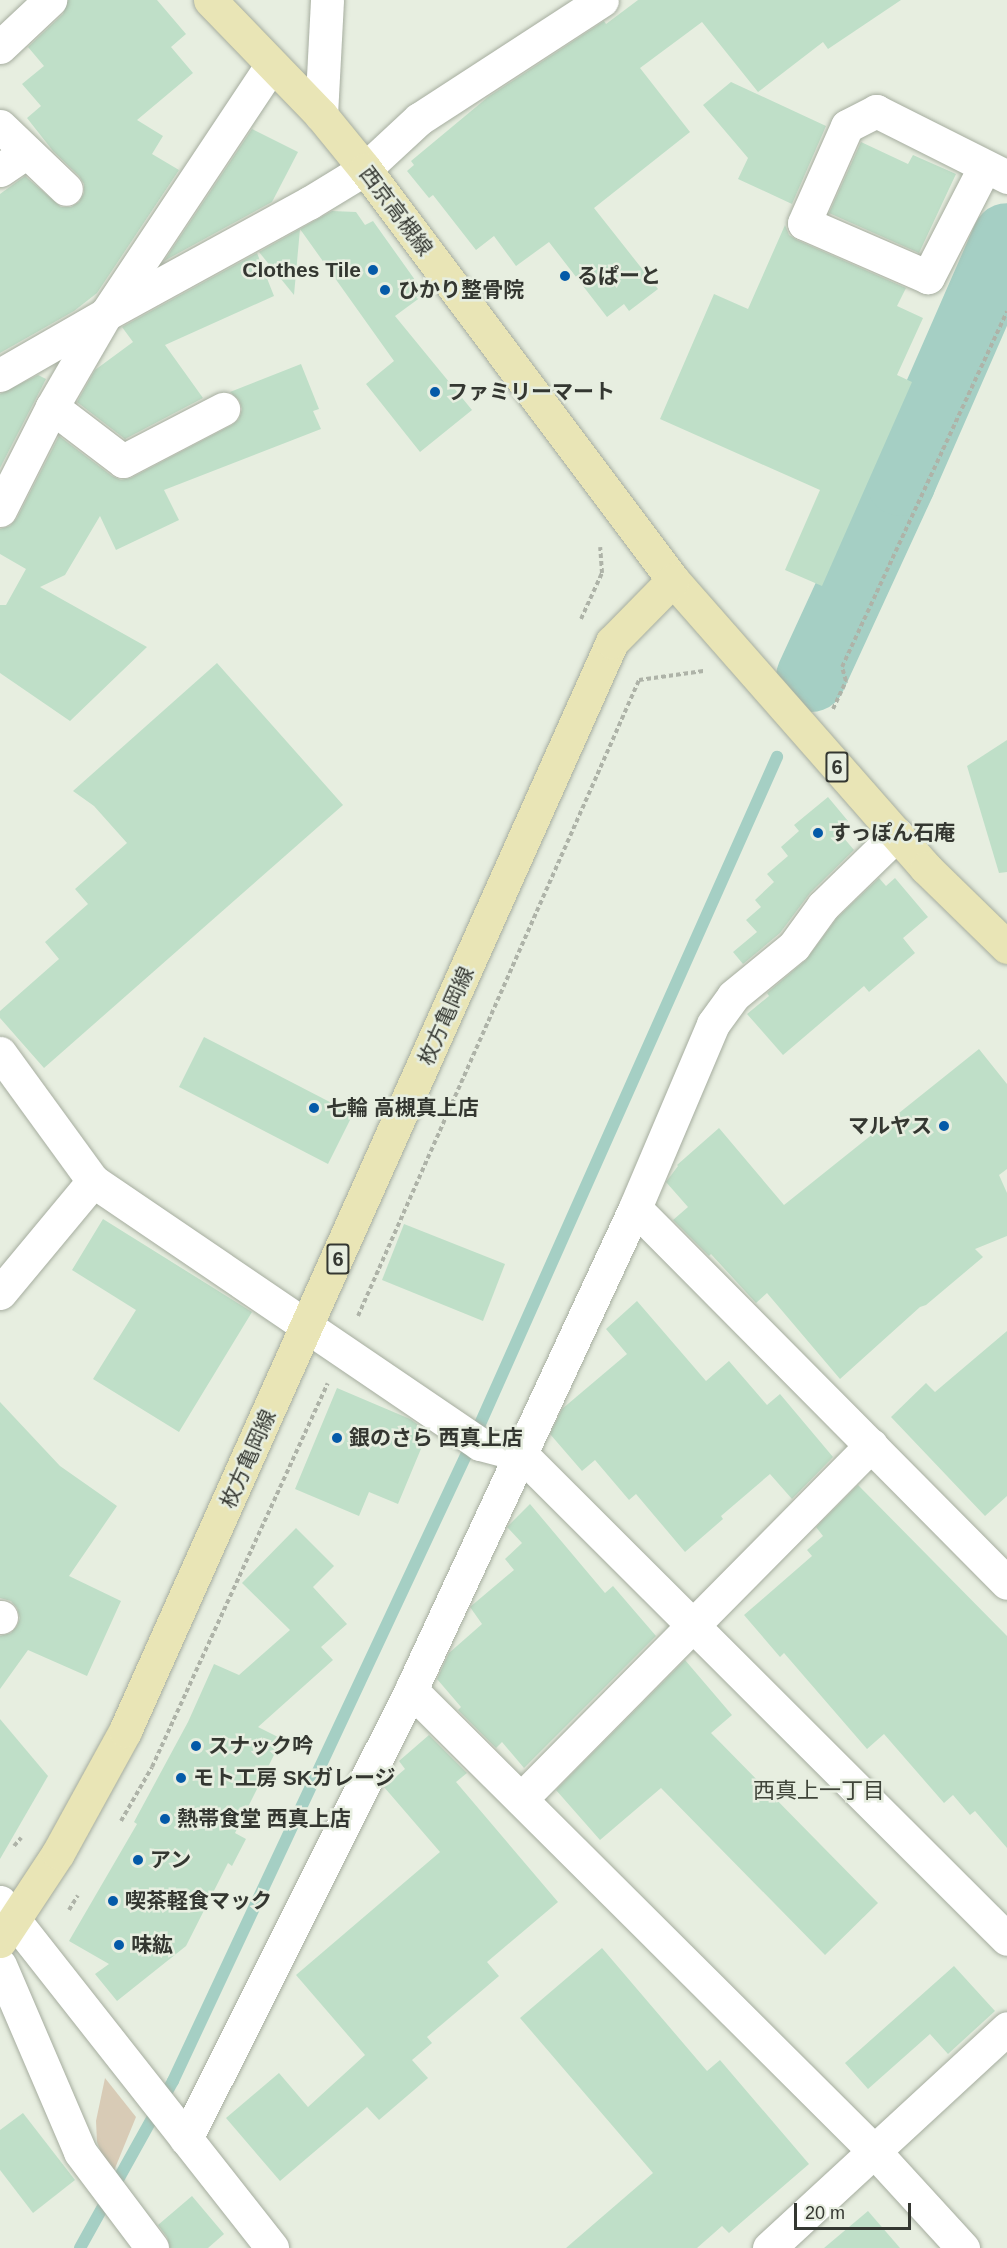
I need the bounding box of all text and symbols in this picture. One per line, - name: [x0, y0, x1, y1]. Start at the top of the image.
- street label: 西京高槻線: [354, 161, 438, 261]
- place label: Clothes Tile: [242, 257, 361, 283]
- marker: Clothes Tile: [366, 263, 380, 277]
- place label: るぱーと: [577, 263, 661, 289]
- marker: るぱーと: [558, 269, 572, 283]
- place label: ひかり整骨院: [398, 277, 524, 303]
- marker: ひかり整骨院: [376, 281, 394, 299]
- place label: ファミリーマート: [447, 379, 615, 405]
- marker: ファミリーマート: [428, 385, 442, 399]
- road number: 6: [825, 750, 849, 784]
- place label: すっぽん石庵: [830, 820, 956, 846]
- marker: すっぽん石庵: [811, 826, 825, 840]
- street label: 枚方亀岡線: [413, 963, 479, 1069]
- place label: 七輪 高槻真上店: [326, 1095, 479, 1121]
- marker: 七輪 高槻真上店: [307, 1101, 321, 1115]
- place label: マルヤス: [848, 1113, 932, 1139]
- marker: マルヤス: [937, 1119, 951, 1133]
- road number: 6: [326, 1242, 350, 1276]
- street label: 枚方亀岡線: [215, 1406, 281, 1512]
- place label: 銀のさら 西真上店: [349, 1425, 523, 1451]
- marker: 銀のさら 西真上店: [330, 1431, 344, 1445]
- place label: スナック吟: [208, 1733, 313, 1759]
- marker: スナック吟: [189, 1739, 203, 1753]
- place label: モト工房 SKガレージ: [193, 1765, 396, 1791]
- marker: モト工房 SKガレージ: [174, 1771, 188, 1785]
- district label: 西真上一丁目: [753, 1778, 885, 1804]
- place label: 熱帯食堂 西真上店: [177, 1806, 351, 1832]
- marker: 熱帯食堂 西真上店: [158, 1812, 172, 1826]
- place label: アン: [150, 1847, 192, 1873]
- marker: アン: [131, 1853, 145, 1867]
- place label: 喫茶軽食マック: [125, 1888, 272, 1914]
- marker: 喫茶軽食マック: [106, 1894, 120, 1908]
- place label: 味紘: [131, 1932, 173, 1958]
- marker: 味紘: [112, 1938, 126, 1952]
- scale bar: [797, 2191, 914, 2229]
- text: 20 m: [805, 2203, 845, 2223]

